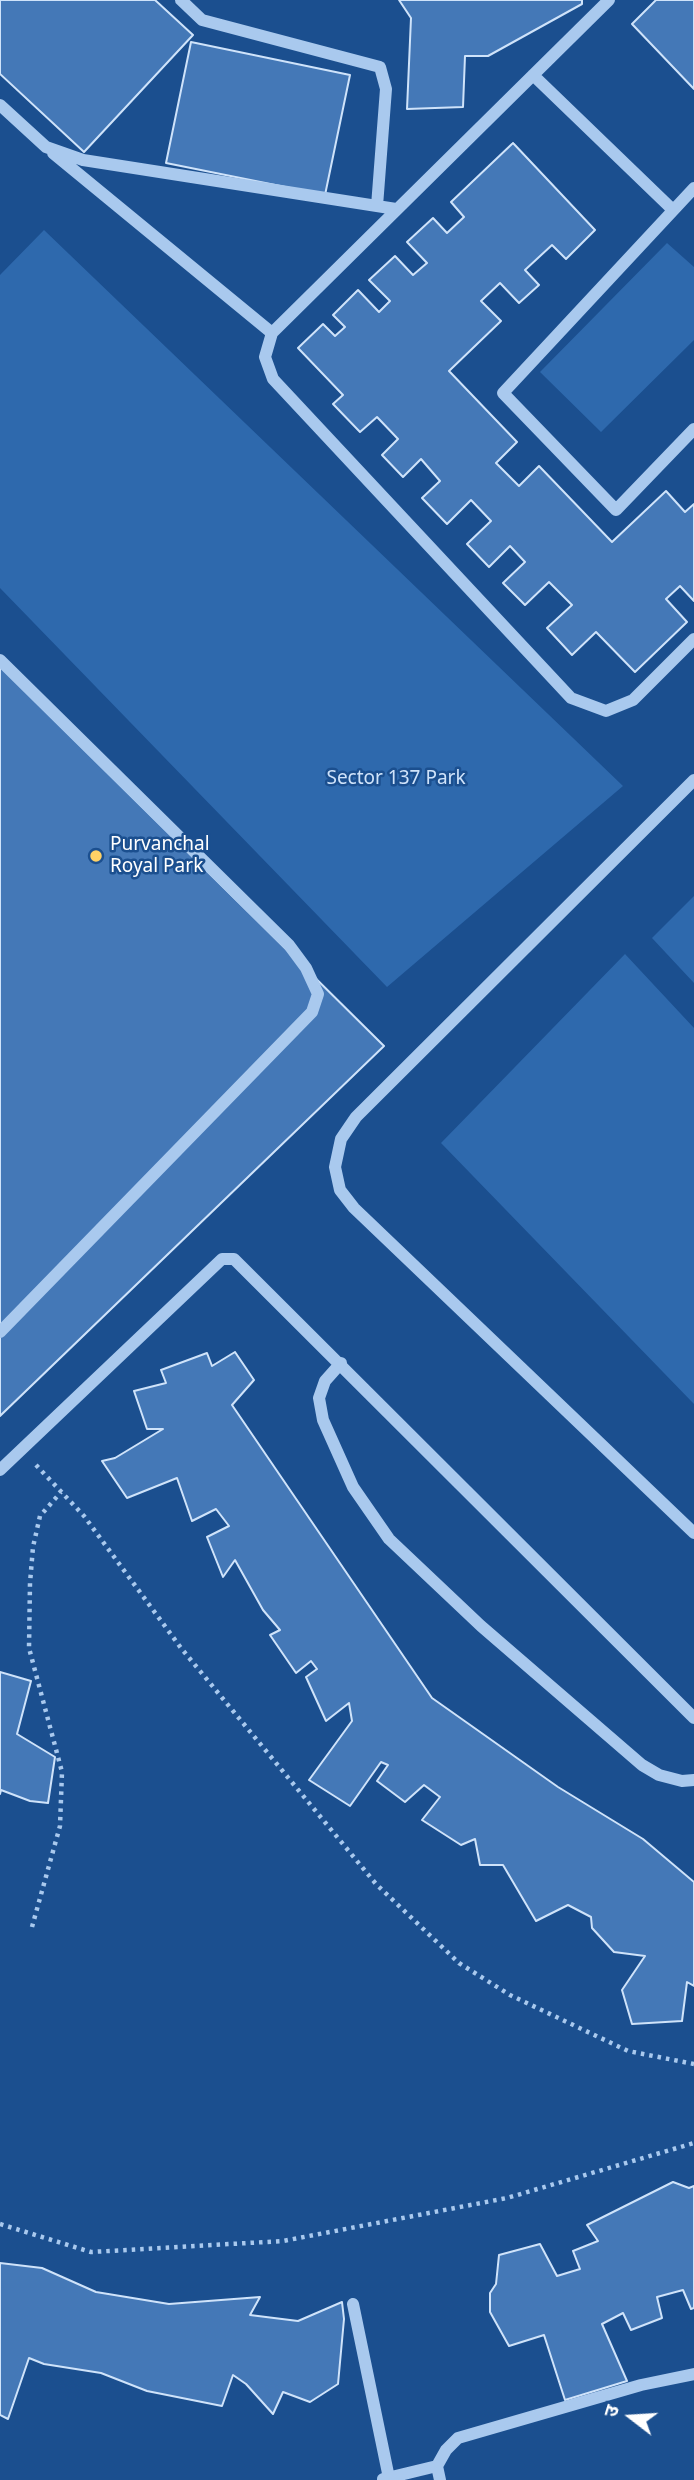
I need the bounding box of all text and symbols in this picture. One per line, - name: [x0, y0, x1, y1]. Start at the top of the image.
- park label: Sector 137 Park: [326, 768, 466, 790]
- place label: Purvanchal Royal Park: [110, 834, 210, 878]
- marker: Purvanchal Royal Park: [88, 848, 104, 864]
- north arrow: [596, 2382, 666, 2452]
- text: उ: [597, 2402, 625, 2420]

